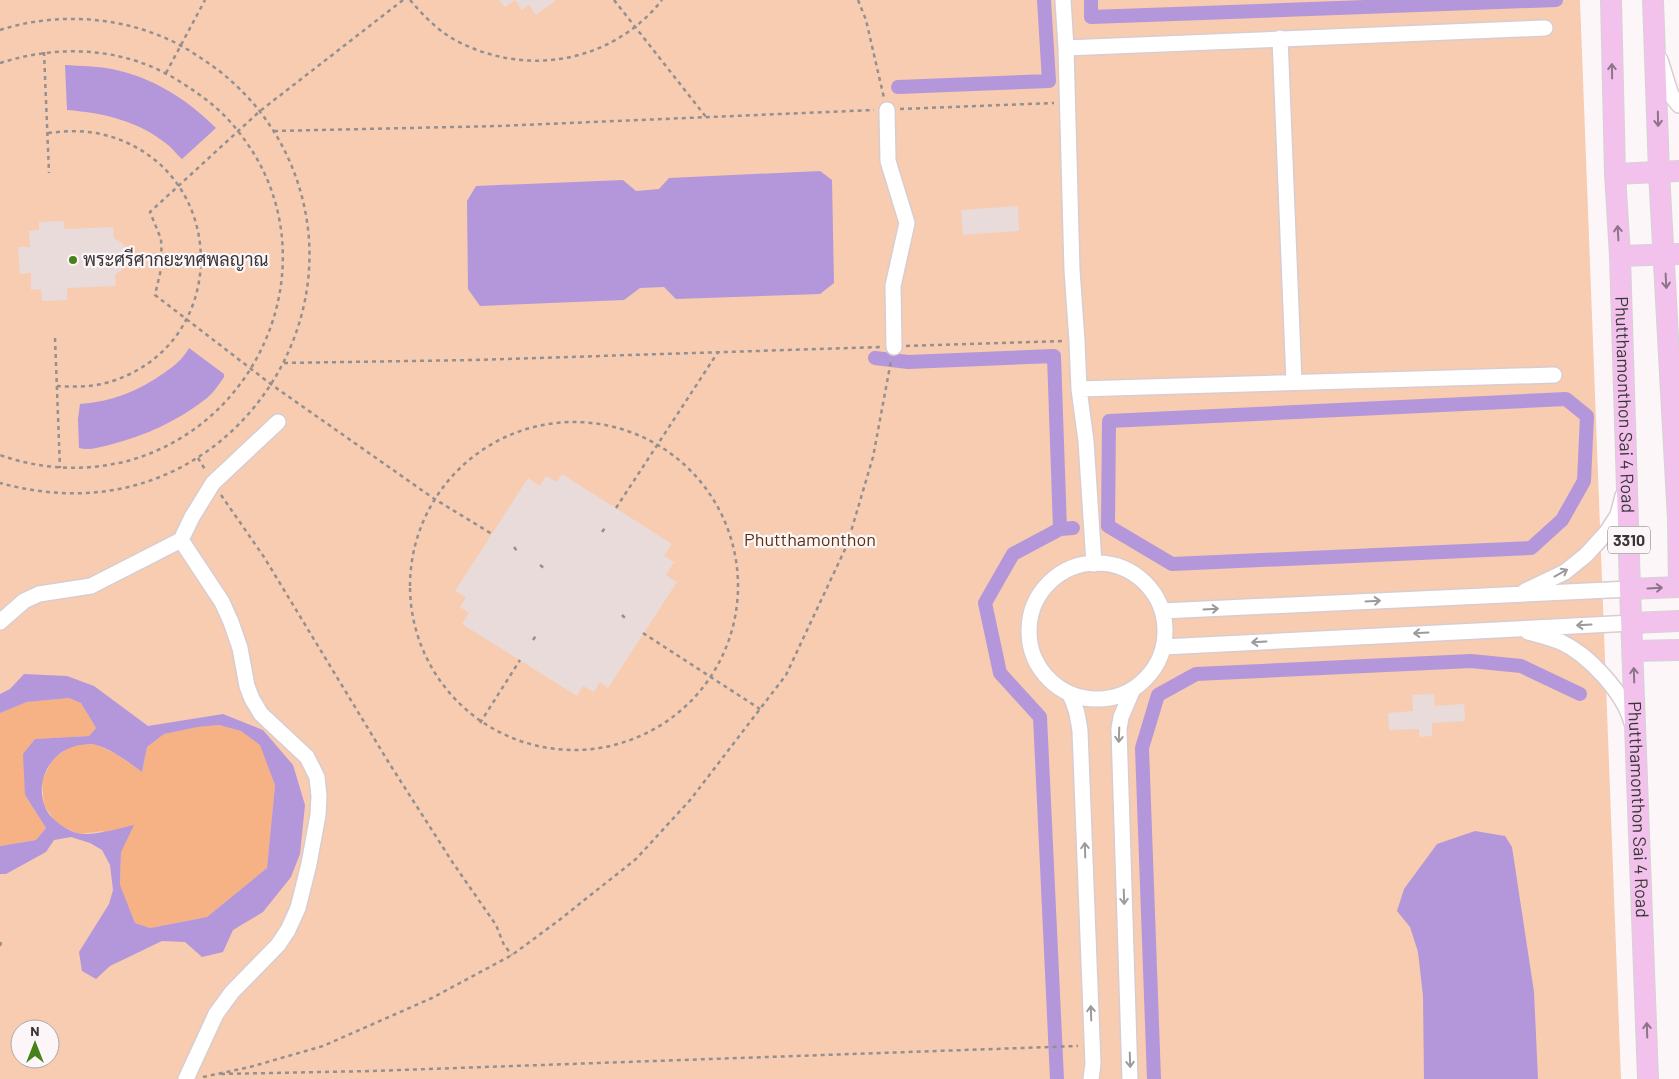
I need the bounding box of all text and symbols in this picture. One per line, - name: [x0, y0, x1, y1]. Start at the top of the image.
- one-way arrow: [1608, 63, 1617, 79]
- one-way arrow: [1653, 110, 1662, 126]
- one-way arrow: [1614, 226, 1623, 242]
- place label: พระศรีศากยะทศพลญาณ: [83, 247, 268, 271]
- marker: พระศรีศากยะทศพลญาณ: [67, 254, 79, 266]
- one-way arrow: [1661, 273, 1670, 289]
- street label: Phutthamonthon Sai 4 Road: [1611, 296, 1640, 513]
- road number: 3310: [1608, 526, 1650, 554]
- park label: Phutthamonthon: [744, 528, 876, 550]
- one-way arrow: [1553, 568, 1568, 578]
- one-way arrow: [1646, 584, 1662, 593]
- one-way arrow: [1365, 596, 1381, 606]
- one-way arrow: [1203, 604, 1219, 613]
- one-way arrow: [1576, 621, 1592, 630]
- one-way arrow: [1414, 629, 1430, 638]
- one-way arrow: [1251, 638, 1267, 647]
- one-way arrow: [1630, 668, 1639, 684]
- street label: Phutthamonthon Sai 4 Road: [1624, 701, 1654, 918]
- one-way arrow: [1114, 726, 1124, 742]
- one-way arrow: [1080, 843, 1089, 859]
- one-way arrow: [1119, 888, 1129, 905]
- one-way arrow: [1086, 1005, 1095, 1021]
- north arrow: [10, 1019, 60, 1069]
- text: N: [30, 1022, 40, 1039]
- one-way arrow: [1642, 1023, 1651, 1039]
- one-way arrow: [1125, 1051, 1134, 1067]

